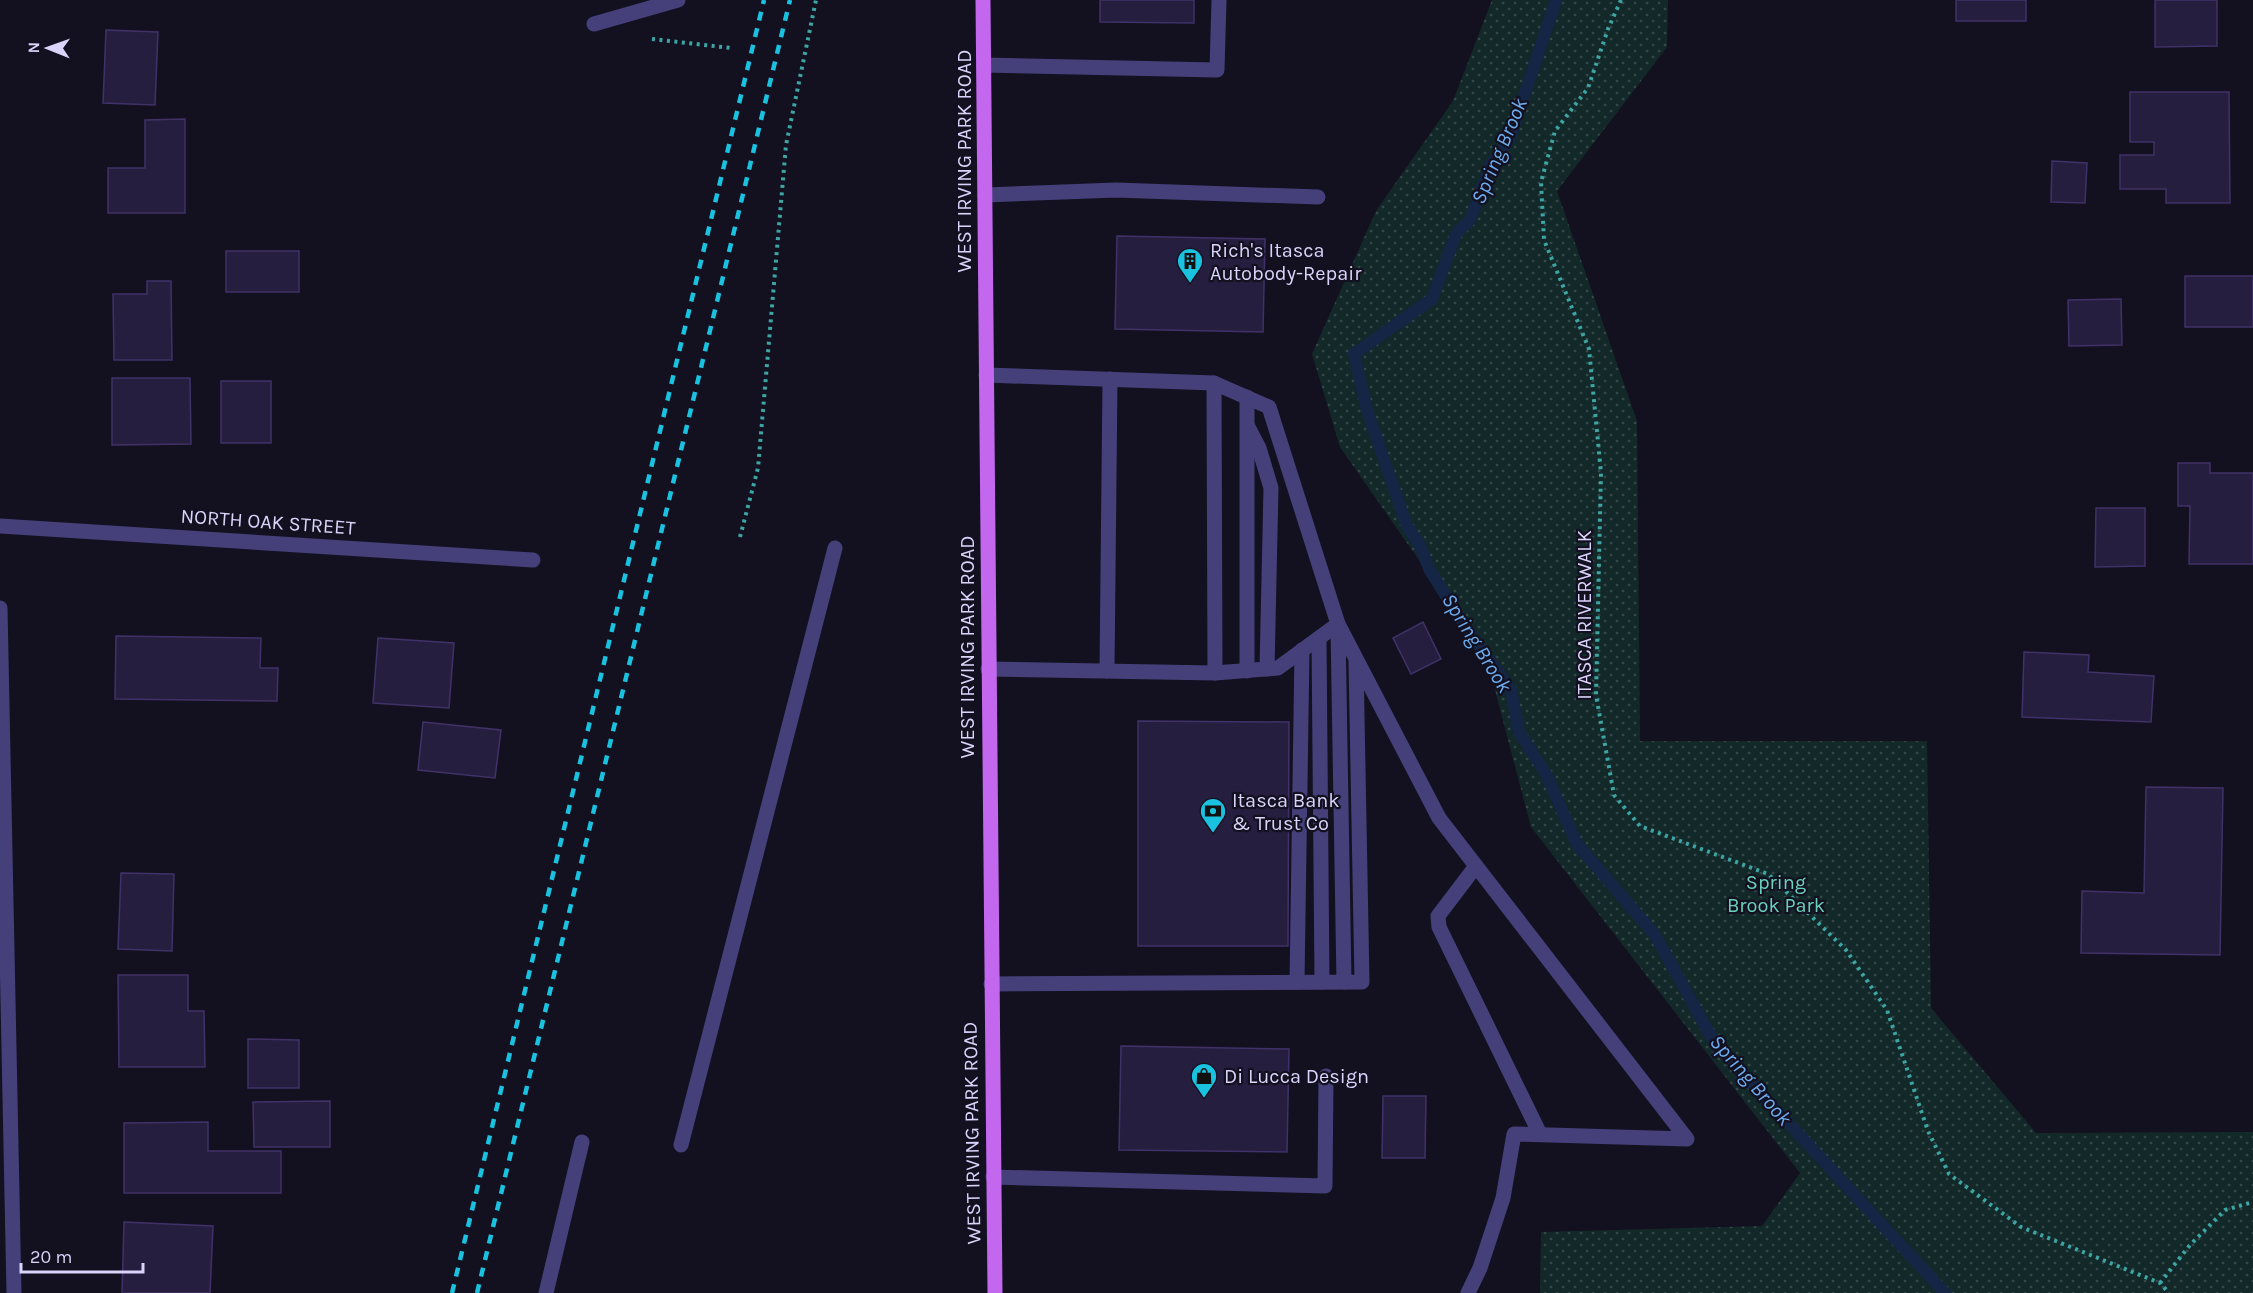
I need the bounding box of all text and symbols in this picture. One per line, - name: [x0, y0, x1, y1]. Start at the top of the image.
- north arrow: [18, 18, 78, 78]
- text: N: [24, 42, 43, 54]
- street label: WEST IRVING PARK ROAD: [953, 50, 976, 272]
- water label: Spring Brook: [1466, 94, 1532, 207]
- place label: Rich's Itasca Autobody-Repair: [1210, 239, 1362, 285]
- building icon: Rich's Itasca Autobody-Repair: [1175, 246, 1205, 284]
- street label: NORTH OAK STREET: [180, 504, 356, 540]
- street label: ITASCA RIVERWALK: [1573, 530, 1596, 700]
- street label: WEST IRVING PARK ROAD: [956, 536, 979, 758]
- water label: Spring Brook: [1437, 589, 1517, 697]
- place label: Itasca Bank & Trust Co: [1232, 789, 1340, 835]
- bank icon: Itasca Bank & Trust Co: [1198, 796, 1228, 834]
- park label: Spring Brook Park: [1727, 871, 1825, 917]
- street label: WEST IRVING PARK ROAD: [959, 1021, 985, 1245]
- water label: Spring Brook: [1705, 1030, 1797, 1131]
- shop icon: Di Lucca Design: [1189, 1061, 1219, 1099]
- place label: Di Lucca Design: [1224, 1065, 1369, 1088]
- scale bar: [21, 1236, 142, 1274]
- text: 20 m: [30, 1246, 72, 1268]

